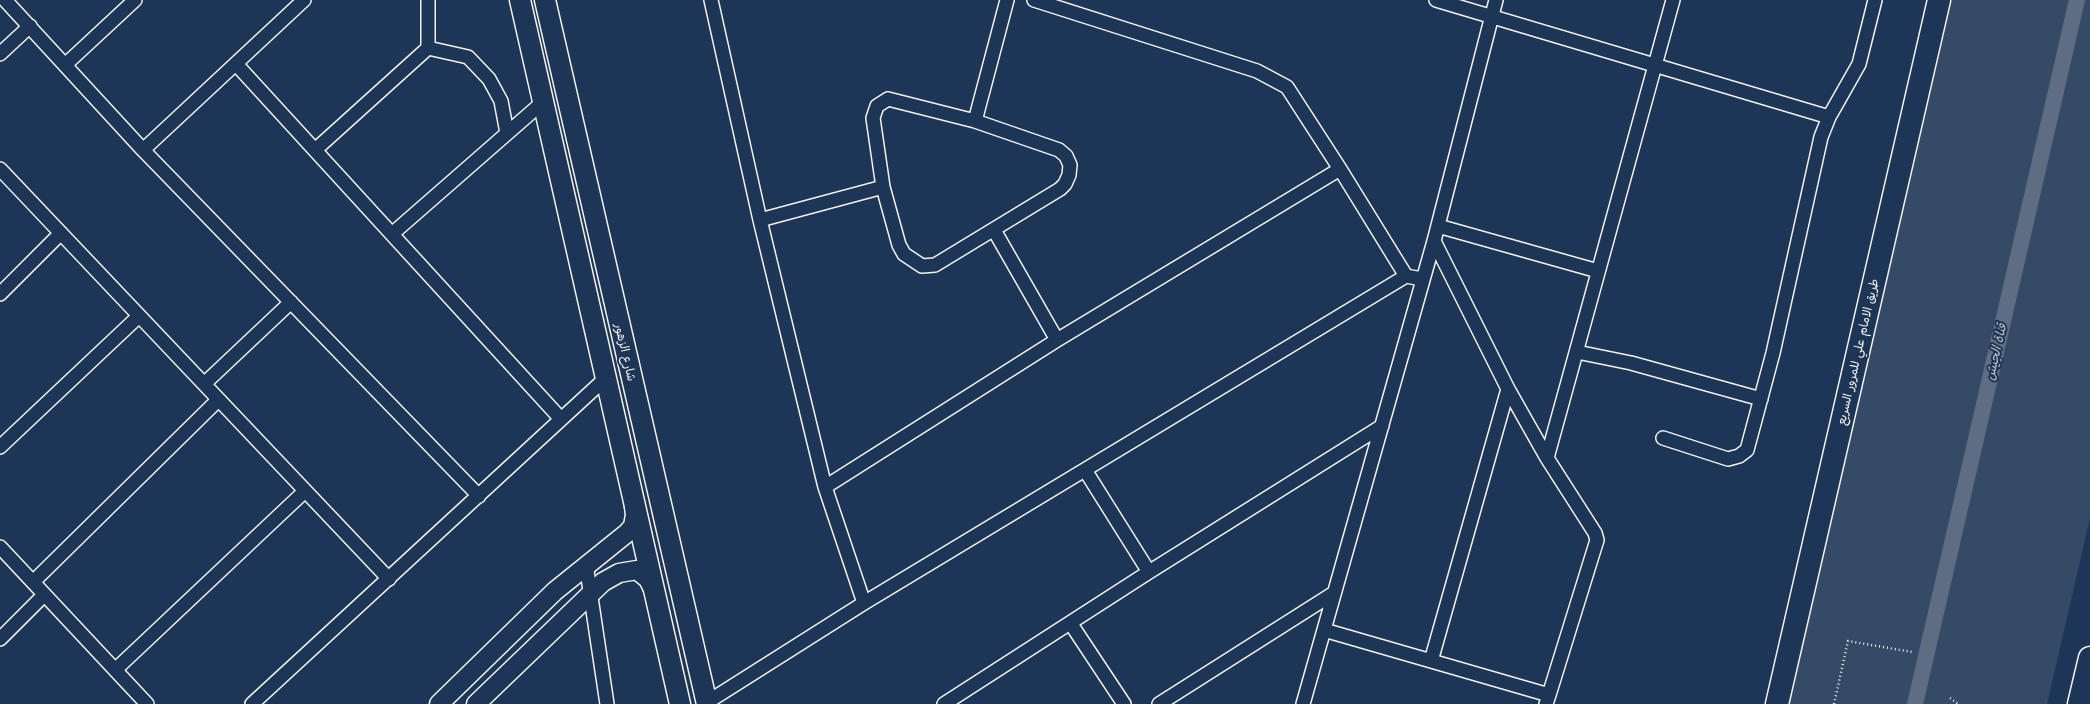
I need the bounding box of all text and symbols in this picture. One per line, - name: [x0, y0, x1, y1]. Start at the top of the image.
- street label: طريق الامام علي للمرور السريع: [1834, 277, 1882, 427]
- street label: شارع الزهور: [611, 321, 639, 383]
- water label: قناة الجيش: [1982, 322, 2010, 382]

